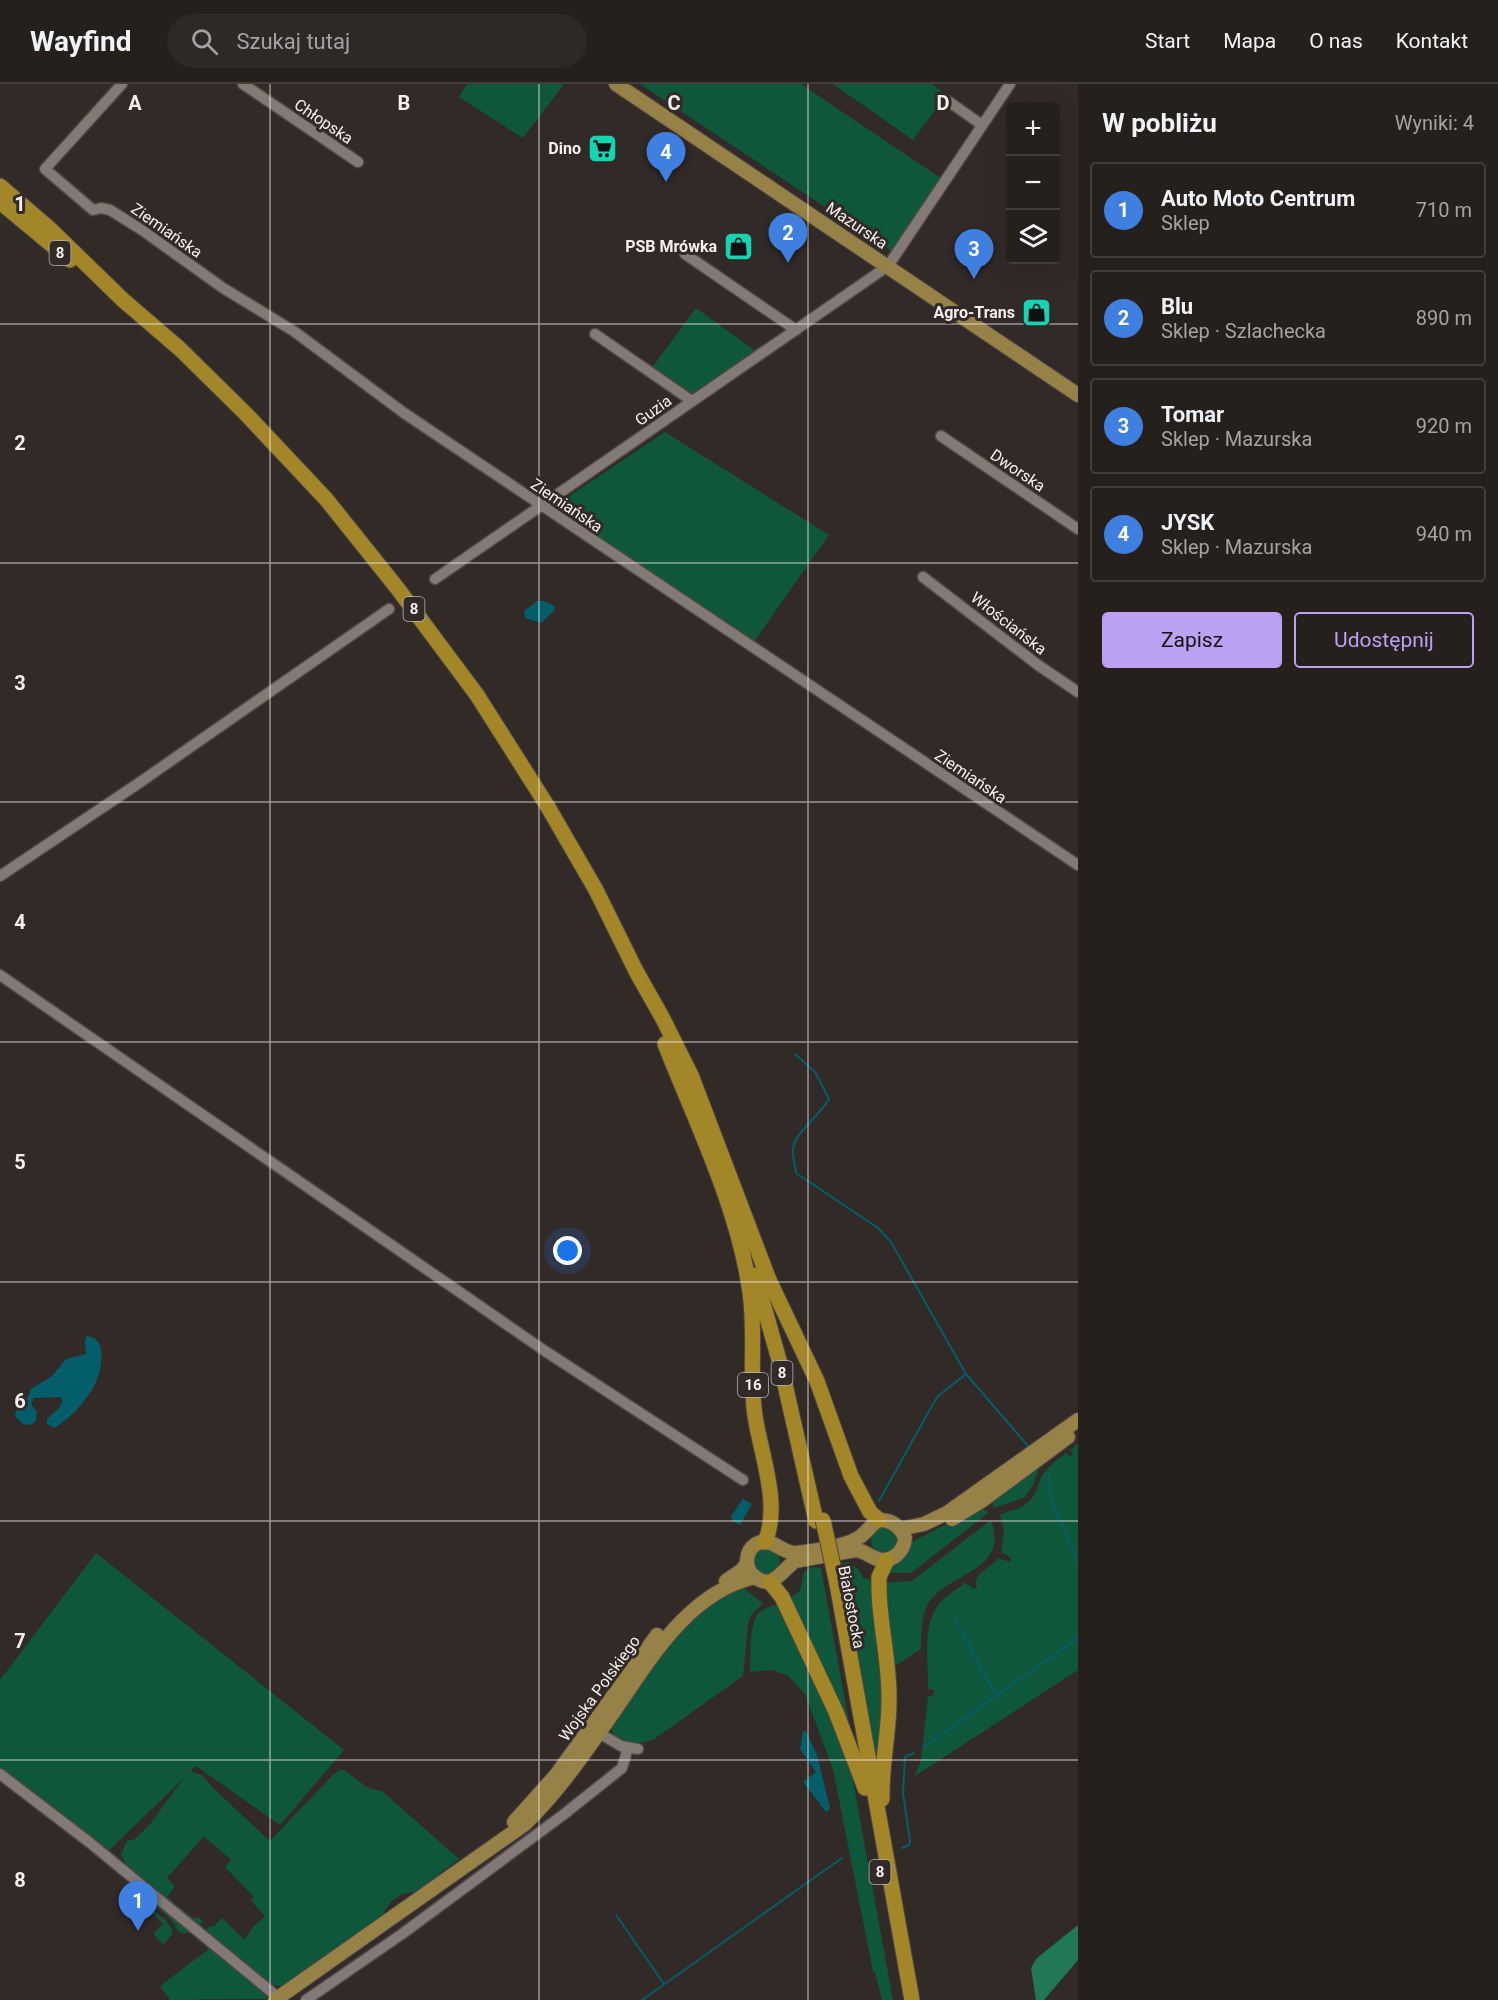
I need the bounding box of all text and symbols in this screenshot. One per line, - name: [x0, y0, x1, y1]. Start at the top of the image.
- search box: [167, 14, 587, 68]
- text: Wayfind: [30, 25, 131, 58]
- icon: search: [188, 25, 221, 58]
- text: Szukaj tutaj: [236, 29, 350, 54]
- text: Start: [1145, 29, 1190, 53]
- text: Mapa: [1223, 29, 1276, 53]
- text: O nas: [1309, 29, 1363, 53]
- text: Kontakt: [1396, 29, 1468, 53]
- text: A: [128, 91, 142, 115]
- text: B: [398, 91, 410, 115]
- text: C: [667, 91, 681, 115]
- text: D: [937, 91, 950, 115]
- street label: Chłopska: [291, 95, 357, 148]
- map controls: [1006, 102, 1060, 264]
- button: +: [1006, 102, 1060, 156]
- text: W pobliżu: [1102, 108, 1217, 138]
- text: Wyniki: 4: [1395, 111, 1474, 135]
- supermarket icon: Dino: [586, 132, 618, 164]
- pin: 4: [646, 132, 686, 182]
- place label: Dino: [548, 139, 581, 158]
- button: −: [1006, 156, 1060, 210]
- text: Auto Moto Centrum: [1161, 186, 1355, 211]
- text: 1: [14, 192, 26, 216]
- street label: Mazurska: [822, 198, 891, 253]
- text: 1: [1118, 198, 1129, 222]
- text: 710 m: [1416, 198, 1472, 222]
- street label: Ziemiańska: [127, 199, 206, 262]
- button: layers: [1006, 210, 1060, 264]
- text: Sklep: [1161, 211, 1210, 235]
- pin: 2: [768, 214, 808, 263]
- shop icon: PSB Mrówka: [722, 230, 754, 262]
- pin: 3: [954, 230, 994, 279]
- place label: PSB Mrówka: [625, 237, 717, 256]
- road number: 8: [50, 241, 70, 265]
- text: Blu: [1161, 294, 1193, 319]
- shop icon: Agro-Trans: [1020, 296, 1052, 328]
- place label: Agro-Trans: [933, 303, 1015, 322]
- text: 2: [1118, 306, 1129, 330]
- text: 890 m: [1416, 306, 1472, 330]
- text: Sklep · Szlachecka: [1161, 319, 1326, 343]
- street label: Guzia: [631, 391, 675, 430]
- text: Tomar: [1161, 402, 1224, 427]
- text: 3: [1118, 414, 1129, 438]
- text: 920 m: [1416, 414, 1472, 438]
- text: Sklep · Mazurska: [1161, 427, 1312, 451]
- text: 2: [14, 431, 26, 455]
- street label: Dworska: [987, 445, 1049, 496]
- street label: Ziemiańska: [527, 474, 606, 536]
- text: JYSK: [1161, 510, 1214, 535]
- text: 4: [1118, 522, 1129, 546]
- text: 940 m: [1416, 522, 1472, 546]
- text: Sklep · Mazurska: [1161, 535, 1312, 559]
- street label: Włościańska: [967, 588, 1050, 659]
- road number: 8: [404, 597, 424, 621]
- button: Zapisz: [1102, 612, 1282, 668]
- button: Udostępnij: [1294, 612, 1474, 668]
- text: 3: [14, 671, 26, 695]
- street label: Ziemiańska: [931, 745, 1010, 807]
- text: 4: [14, 910, 26, 934]
- text: 5: [14, 1150, 26, 1174]
- your location: [553, 1236, 582, 1265]
- road number: 8: [772, 1361, 792, 1385]
- road number: 16: [738, 1373, 768, 1397]
- text: 6: [14, 1389, 26, 1413]
- street label: Białostocka: [834, 1564, 869, 1650]
- text: 7: [14, 1629, 26, 1653]
- street label: Wojska Polskiego: [555, 1632, 644, 1745]
- road number: 8: [870, 1860, 890, 1884]
- text: 8: [14, 1868, 26, 1892]
- pin: 1: [118, 1882, 158, 1931]

